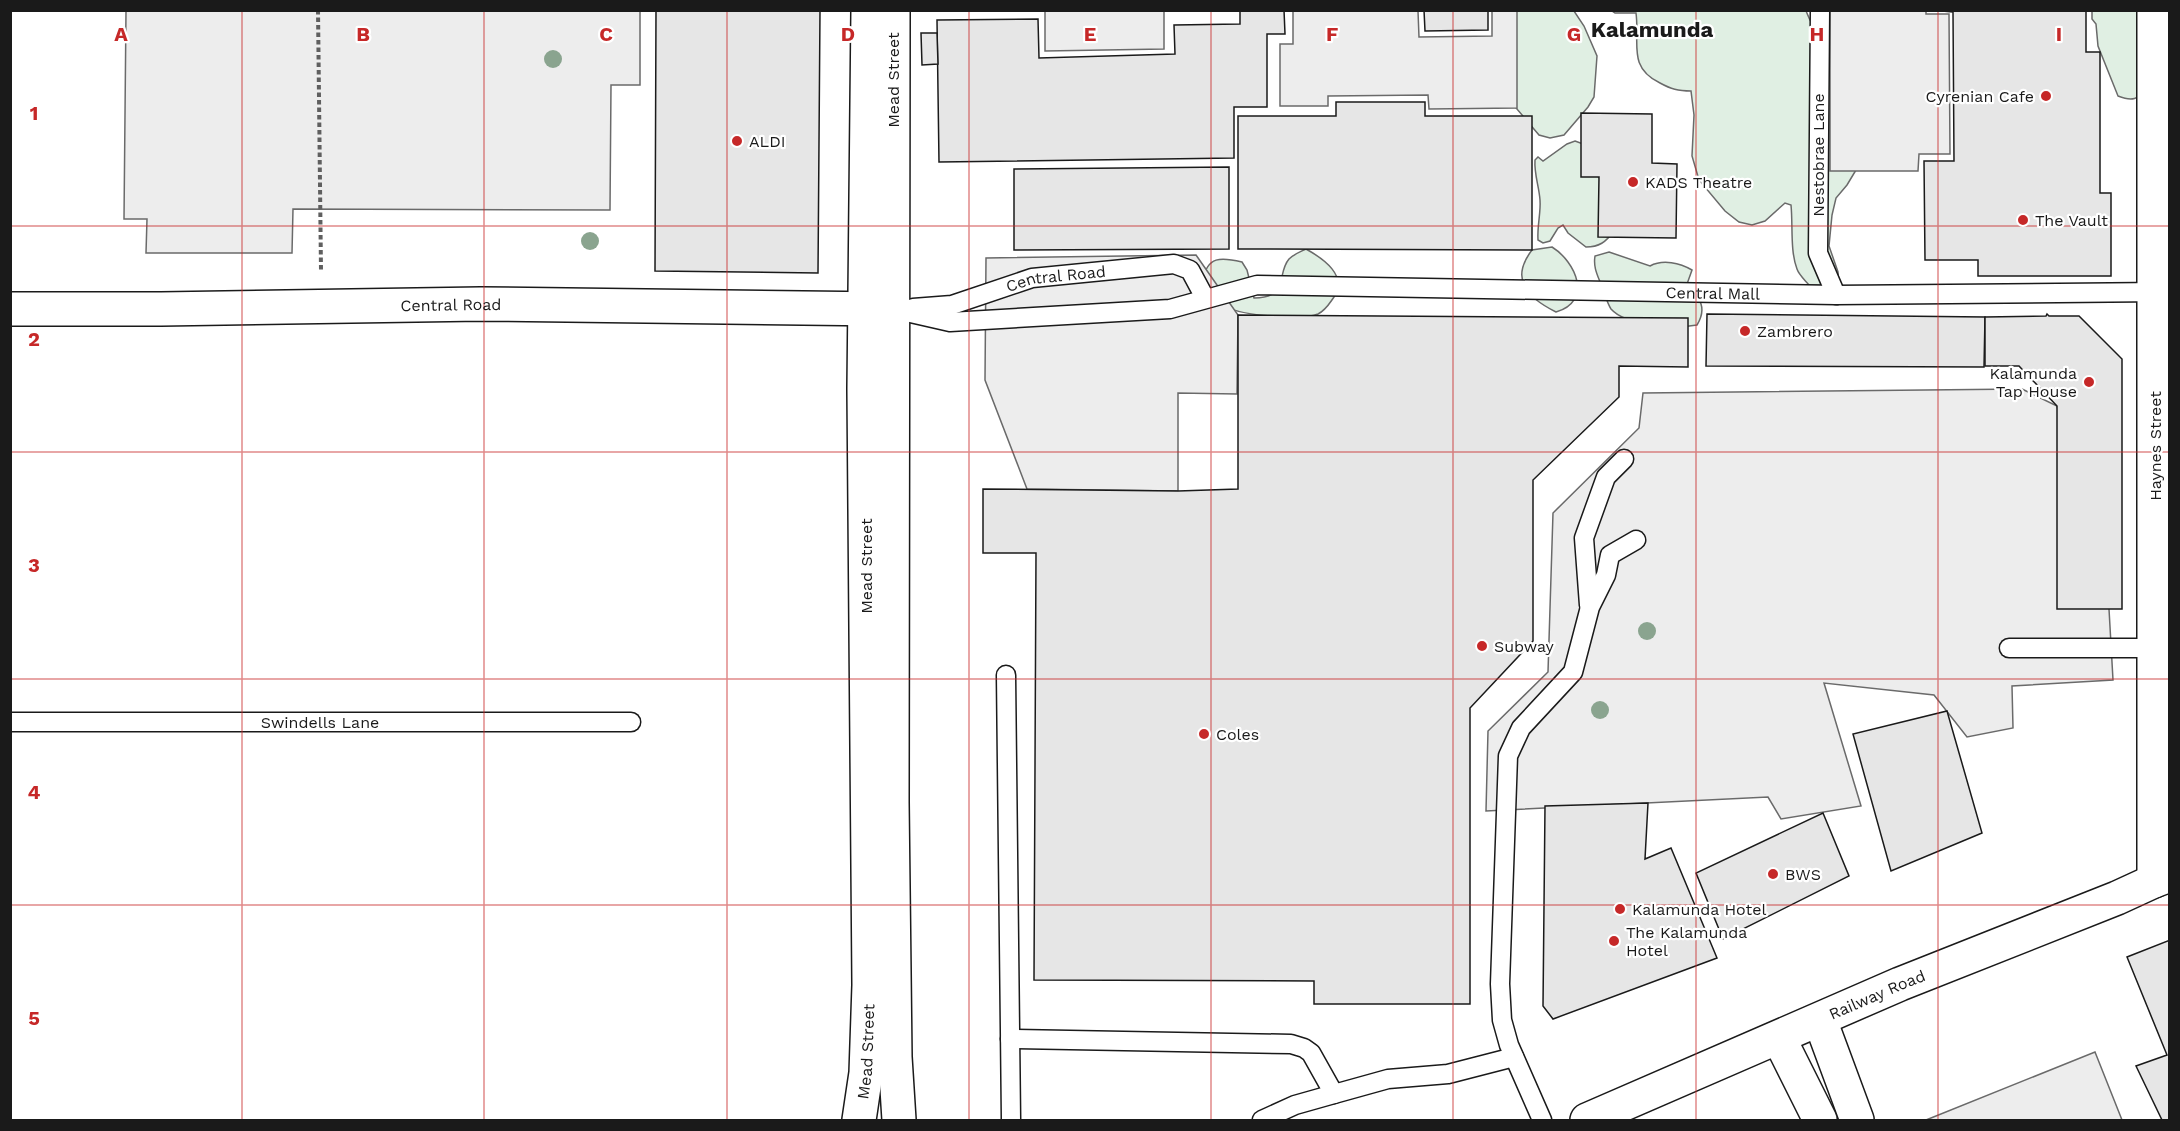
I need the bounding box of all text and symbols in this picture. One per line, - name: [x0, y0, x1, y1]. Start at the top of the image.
- district label: Kalamunda: [1591, 17, 1713, 42]
- text: A: [114, 22, 128, 46]
- text: B: [356, 22, 370, 46]
- text: C: [599, 22, 613, 46]
- text: D: [841, 22, 855, 46]
- text: E: [1084, 22, 1096, 46]
- text: F: [1326, 22, 1338, 46]
- text: G: [1567, 22, 1581, 46]
- text: H: [1810, 22, 1824, 46]
- text: I: [2056, 22, 2062, 46]
- street label: Mead Street: [884, 32, 903, 128]
- place label: Cyrenian Cafe: [1925, 87, 2034, 106]
- marker: Cyrenian Cafe: [2039, 89, 2053, 103]
- street label: Nestobrae Lane: [1809, 93, 1828, 217]
- text: 1: [30, 101, 38, 125]
- place label: ALDI: [749, 132, 785, 151]
- marker: ALDI: [730, 134, 744, 148]
- place label: KADS Theatre: [1645, 173, 1752, 192]
- marker: KADS Theatre: [1626, 175, 1640, 189]
- place label: The Vault: [2035, 211, 2108, 230]
- marker: The Vault: [2016, 213, 2030, 227]
- street label: Central Road: [1003, 262, 1107, 296]
- street label: Central Mall: [1665, 283, 1760, 304]
- street label: Central Road: [400, 295, 502, 315]
- place label: Zambrero: [1757, 322, 1833, 341]
- marker: Zambrero: [1738, 324, 1752, 338]
- text: 2: [28, 327, 40, 351]
- place label: Kalamunda Tap House: [1990, 364, 2077, 401]
- marker: Kalamunda Tap House: [2082, 375, 2096, 389]
- street label: Haynes Street: [2146, 391, 2165, 501]
- street label: Mead Street: [857, 518, 876, 614]
- text: 3: [28, 553, 40, 577]
- place label: Subway: [1494, 637, 1555, 656]
- marker: Subway: [1475, 639, 1489, 653]
- street label: Swindells Lane: [261, 713, 379, 732]
- place label: Coles: [1216, 725, 1259, 744]
- marker: Coles: [1197, 727, 1211, 741]
- text: 4: [28, 780, 41, 804]
- place label: BWS: [1785, 865, 1821, 884]
- marker: BWS: [1766, 867, 1780, 881]
- place label: Kalamunda Hotel: [1632, 900, 1766, 919]
- marker: Kalamunda Hotel: [1613, 902, 1627, 916]
- place label: The Kalamunda Hotel: [1626, 923, 1747, 960]
- marker: The Kalamunda Hotel: [1607, 934, 1621, 948]
- street label: Railway Road: [1826, 966, 1928, 1024]
- street label: Mead Street: [853, 1003, 878, 1100]
- text: 5: [28, 1006, 40, 1030]

